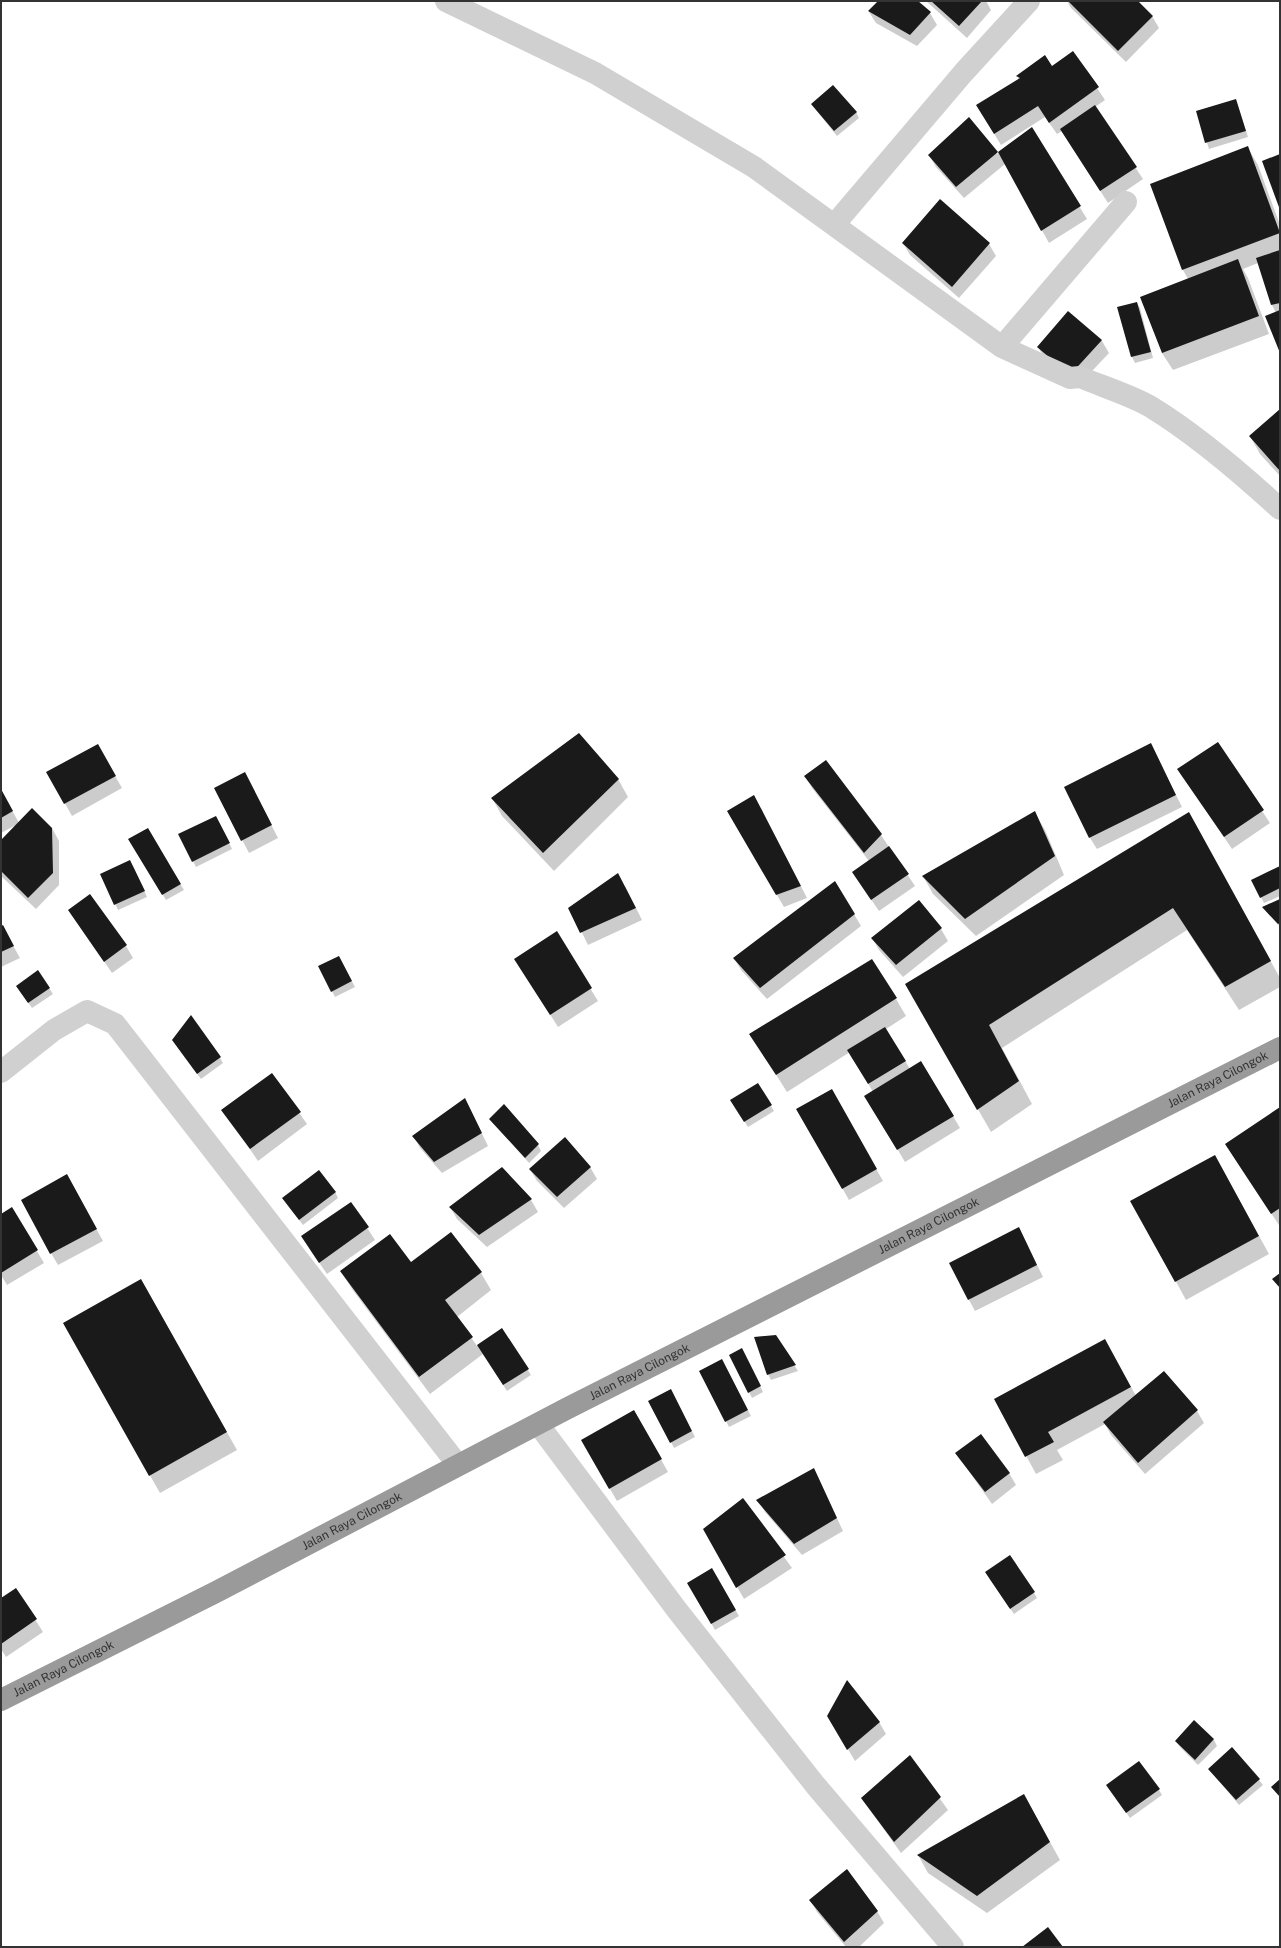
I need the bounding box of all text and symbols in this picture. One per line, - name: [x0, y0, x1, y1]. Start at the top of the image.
- street label: Jalan Raya Cilongok: [1165, 1048, 1271, 1111]
- street label: Jalan Raya Cilongok: [876, 1194, 982, 1257]
- street label: Jalan Raya Cilongok: [587, 1340, 692, 1403]
- street label: Jalan Raya Cilongok: [300, 1489, 405, 1553]
- street label: Jalan Raya Cilongok: [11, 1637, 116, 1700]

